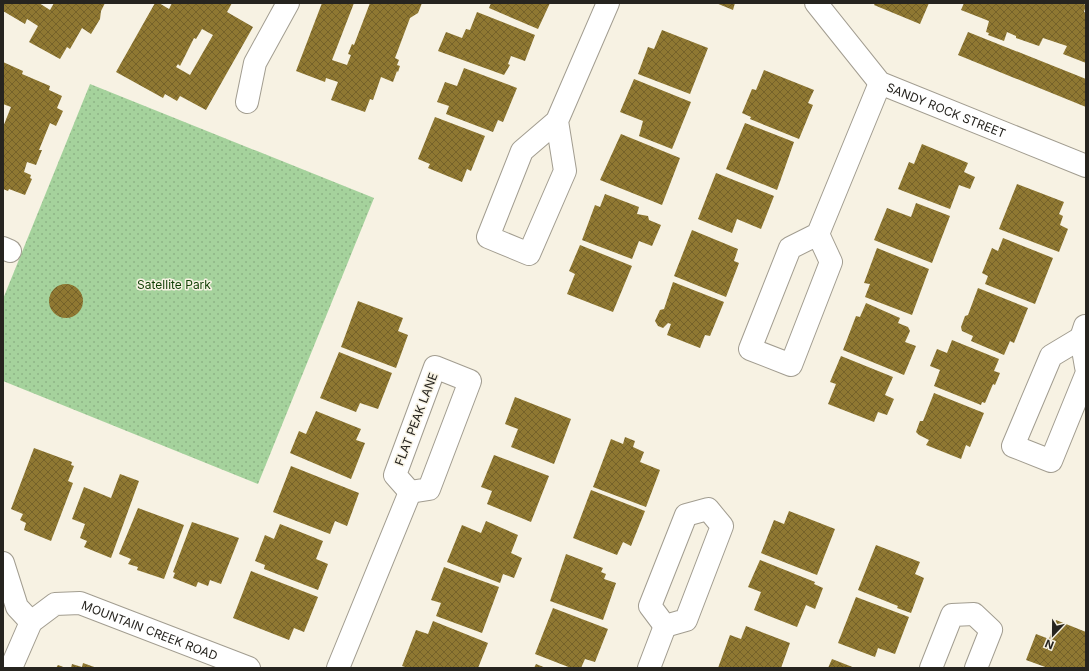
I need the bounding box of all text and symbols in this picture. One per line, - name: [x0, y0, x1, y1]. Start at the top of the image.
- street label: SANDY ROCK STREET: [885, 79, 1008, 141]
- park label: Satellite Park: [137, 277, 211, 292]
- street label: FLAT PEAK LANE: [391, 370, 441, 468]
- street label: MOUNTAIN CREEK ROAD: [80, 597, 220, 663]
- north arrow: [1033, 615, 1073, 655]
- text: N: [1043, 636, 1056, 652]

